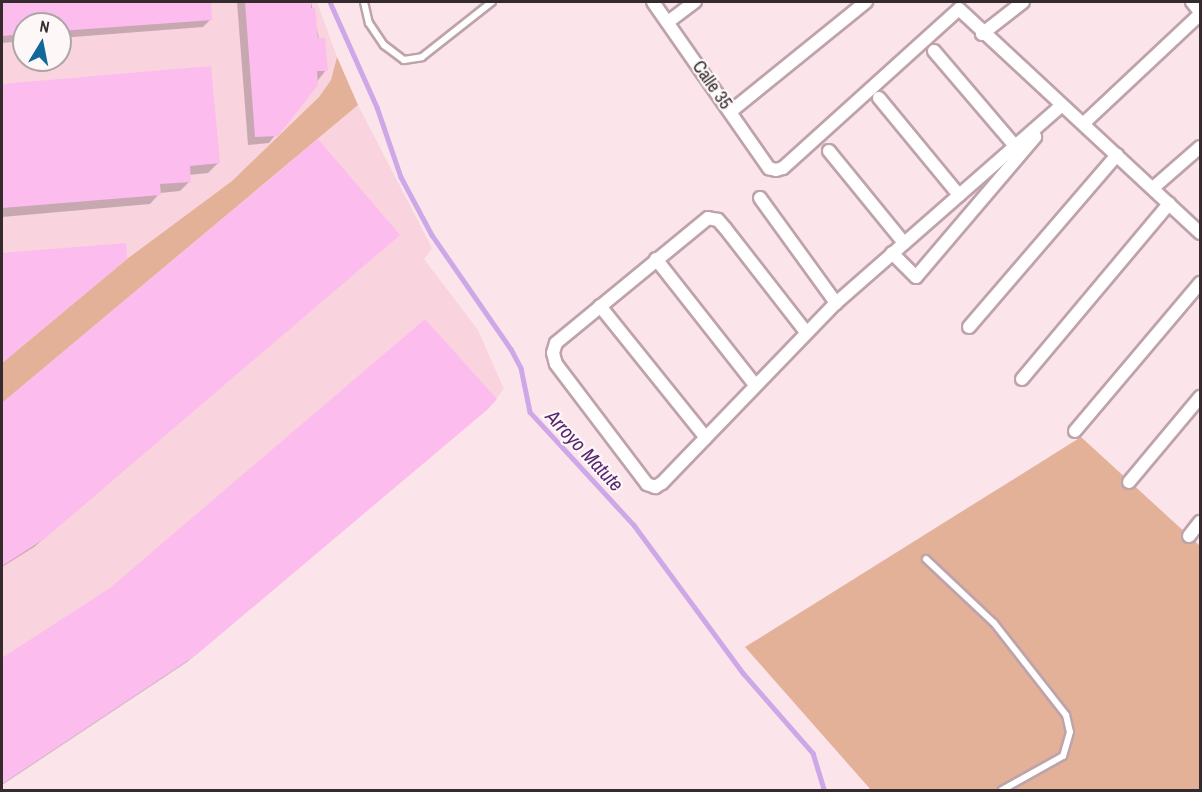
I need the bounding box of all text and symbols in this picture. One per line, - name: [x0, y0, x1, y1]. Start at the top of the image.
- north arrow: [12, 12, 72, 72]
- text: N: [38, 15, 51, 38]
- street label: Calle 35: [688, 57, 736, 113]
- water label: Arroyo Matute: [541, 404, 629, 496]

